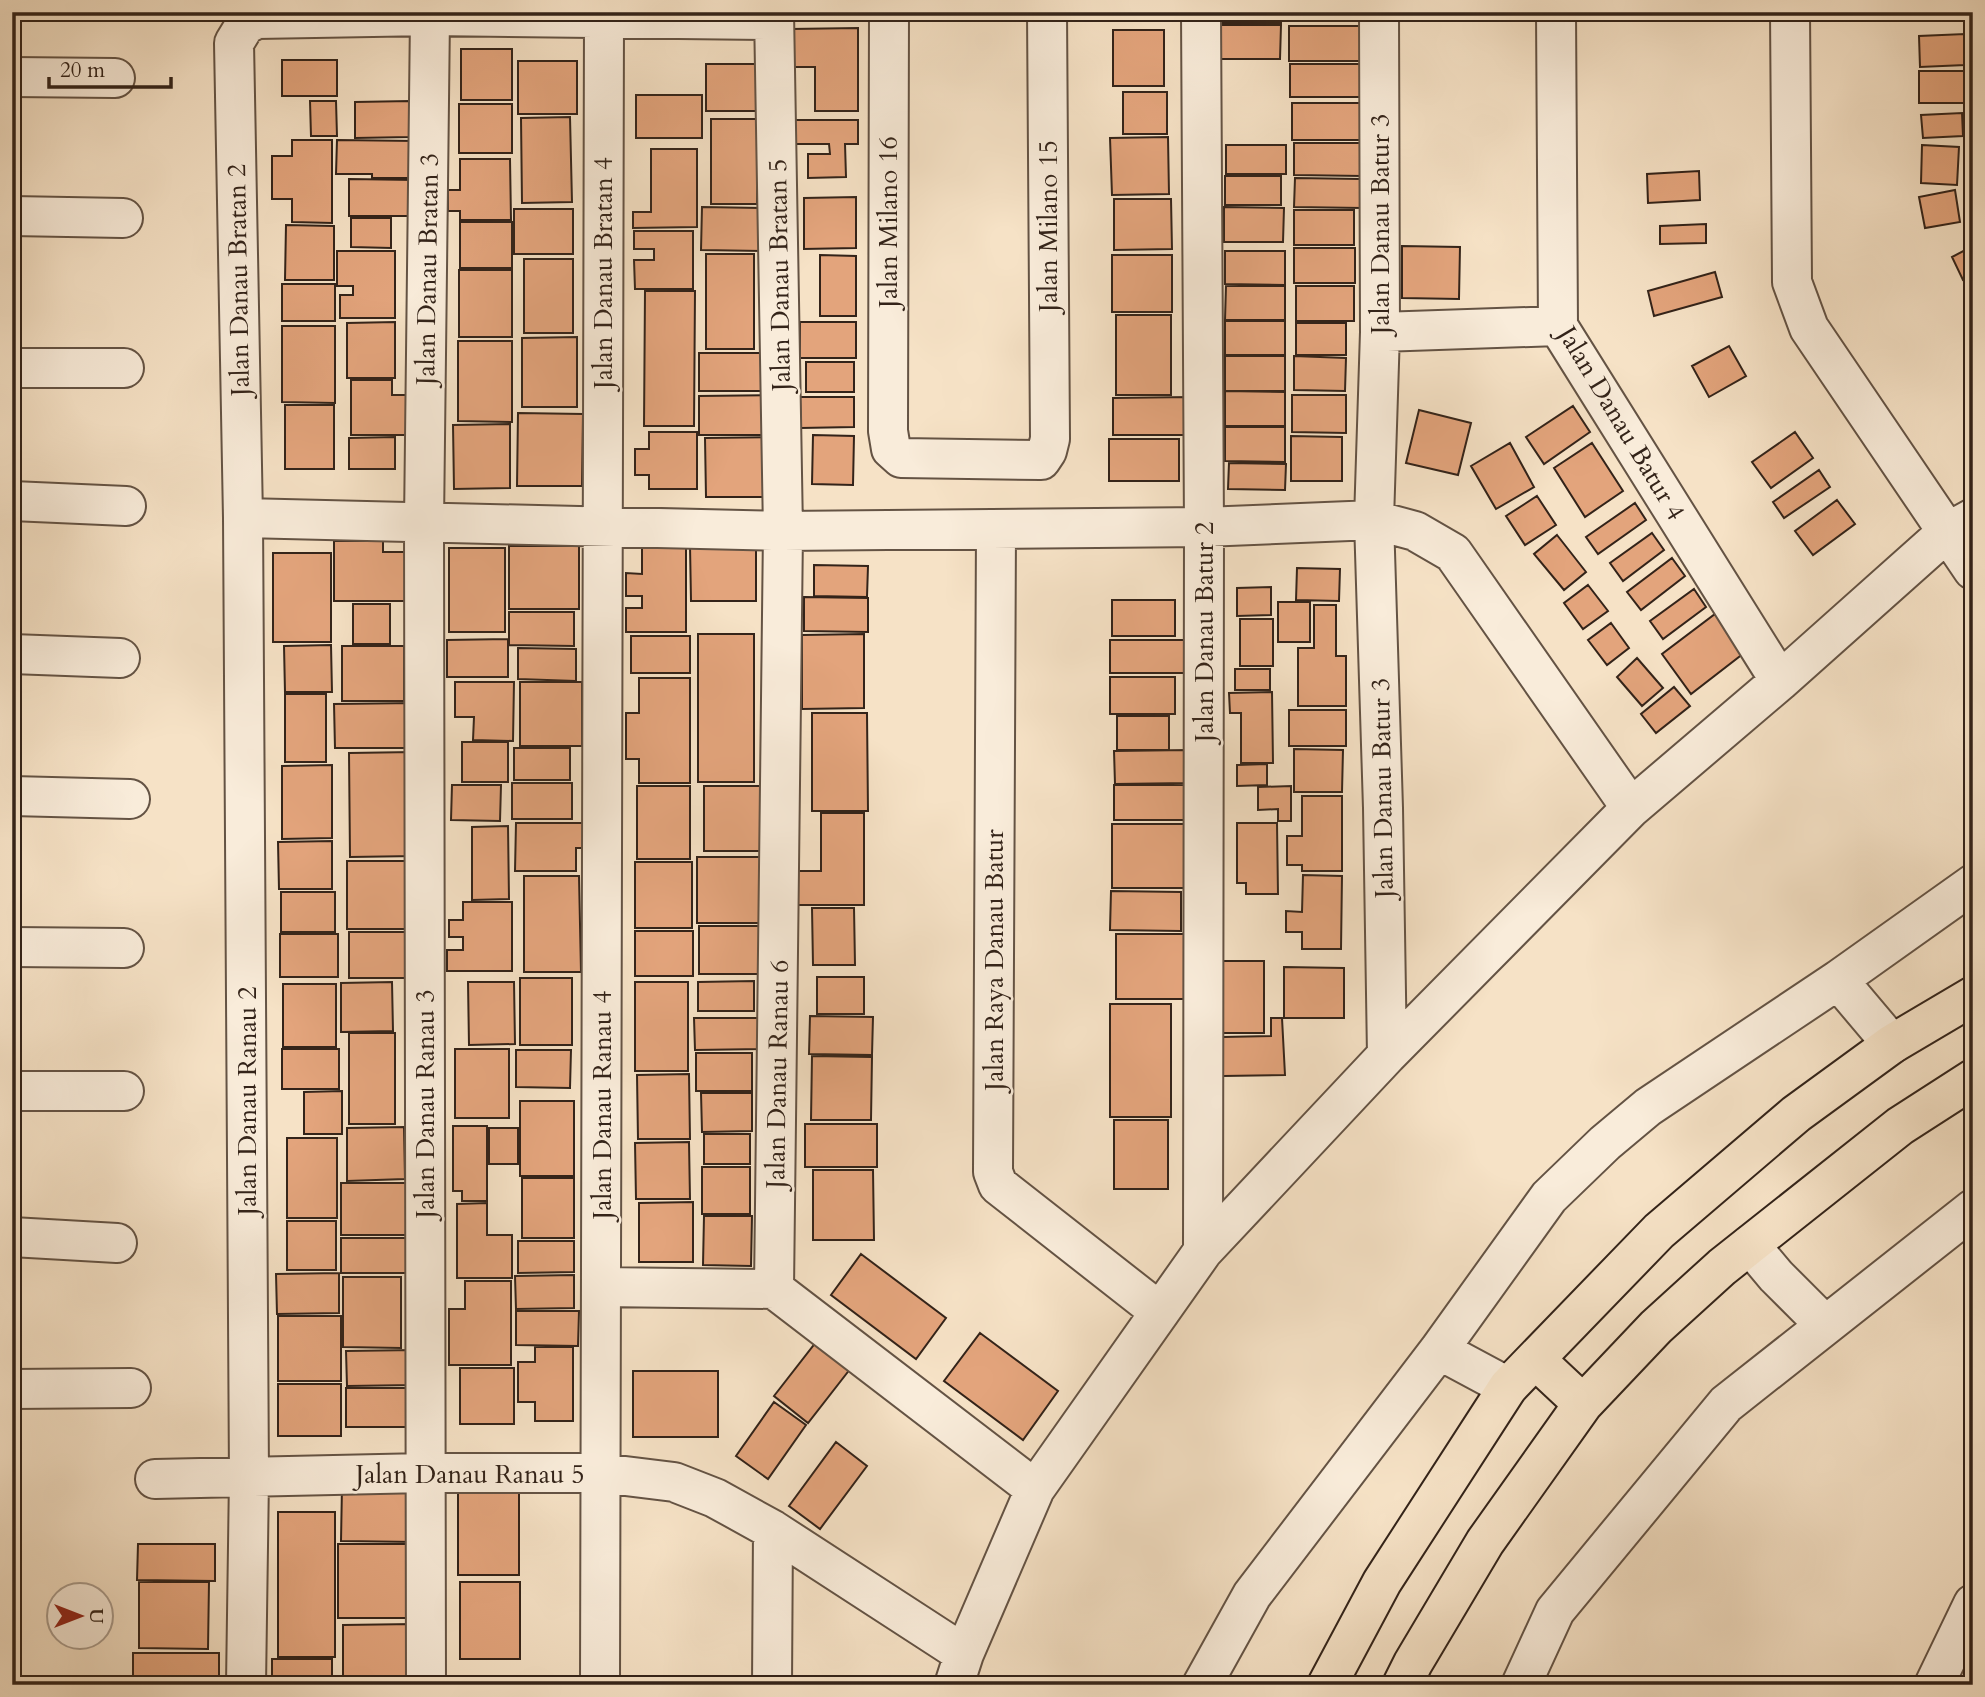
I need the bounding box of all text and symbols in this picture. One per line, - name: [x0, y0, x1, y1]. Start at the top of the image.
- scale bar: [49, 46, 172, 90]
- text: 20 m: [60, 56, 105, 85]
- street label: Jalan Danau Batur 3: [1363, 114, 1398, 338]
- street label: Jalan Milano 16: [871, 136, 906, 312]
- street label: Jalan Milano 15: [1031, 140, 1066, 316]
- street label: Jalan Danau Bratan 3: [408, 153, 447, 389]
- street label: Jalan Danau Bratan 4: [586, 157, 621, 393]
- street label: Jalan Danau Bratan 5: [760, 159, 799, 395]
- street label: Jalan Danau Bratan 2: [219, 164, 258, 400]
- street label: Jalan Danau Batur 4: [1548, 316, 1693, 527]
- street label: Jalan Danau Batur 2: [1187, 522, 1222, 746]
- street label: Jalan Danau Batur 3: [1363, 677, 1402, 903]
- street label: Jalan Raya Danau Batur: [977, 829, 1012, 1095]
- street label: Jalan Danau Ranau 6: [758, 959, 797, 1193]
- street label: Jalan Danau Ranau 2: [230, 986, 265, 1220]
- street label: Jalan Danau Ranau 3: [408, 989, 443, 1223]
- street label: Jalan Danau Ranau 4: [585, 990, 620, 1224]
- street label: Jalan Danau Ranau 5: [351, 1457, 585, 1492]
- north arrow: [46, 1582, 116, 1652]
- text: U: [83, 1608, 109, 1624]

